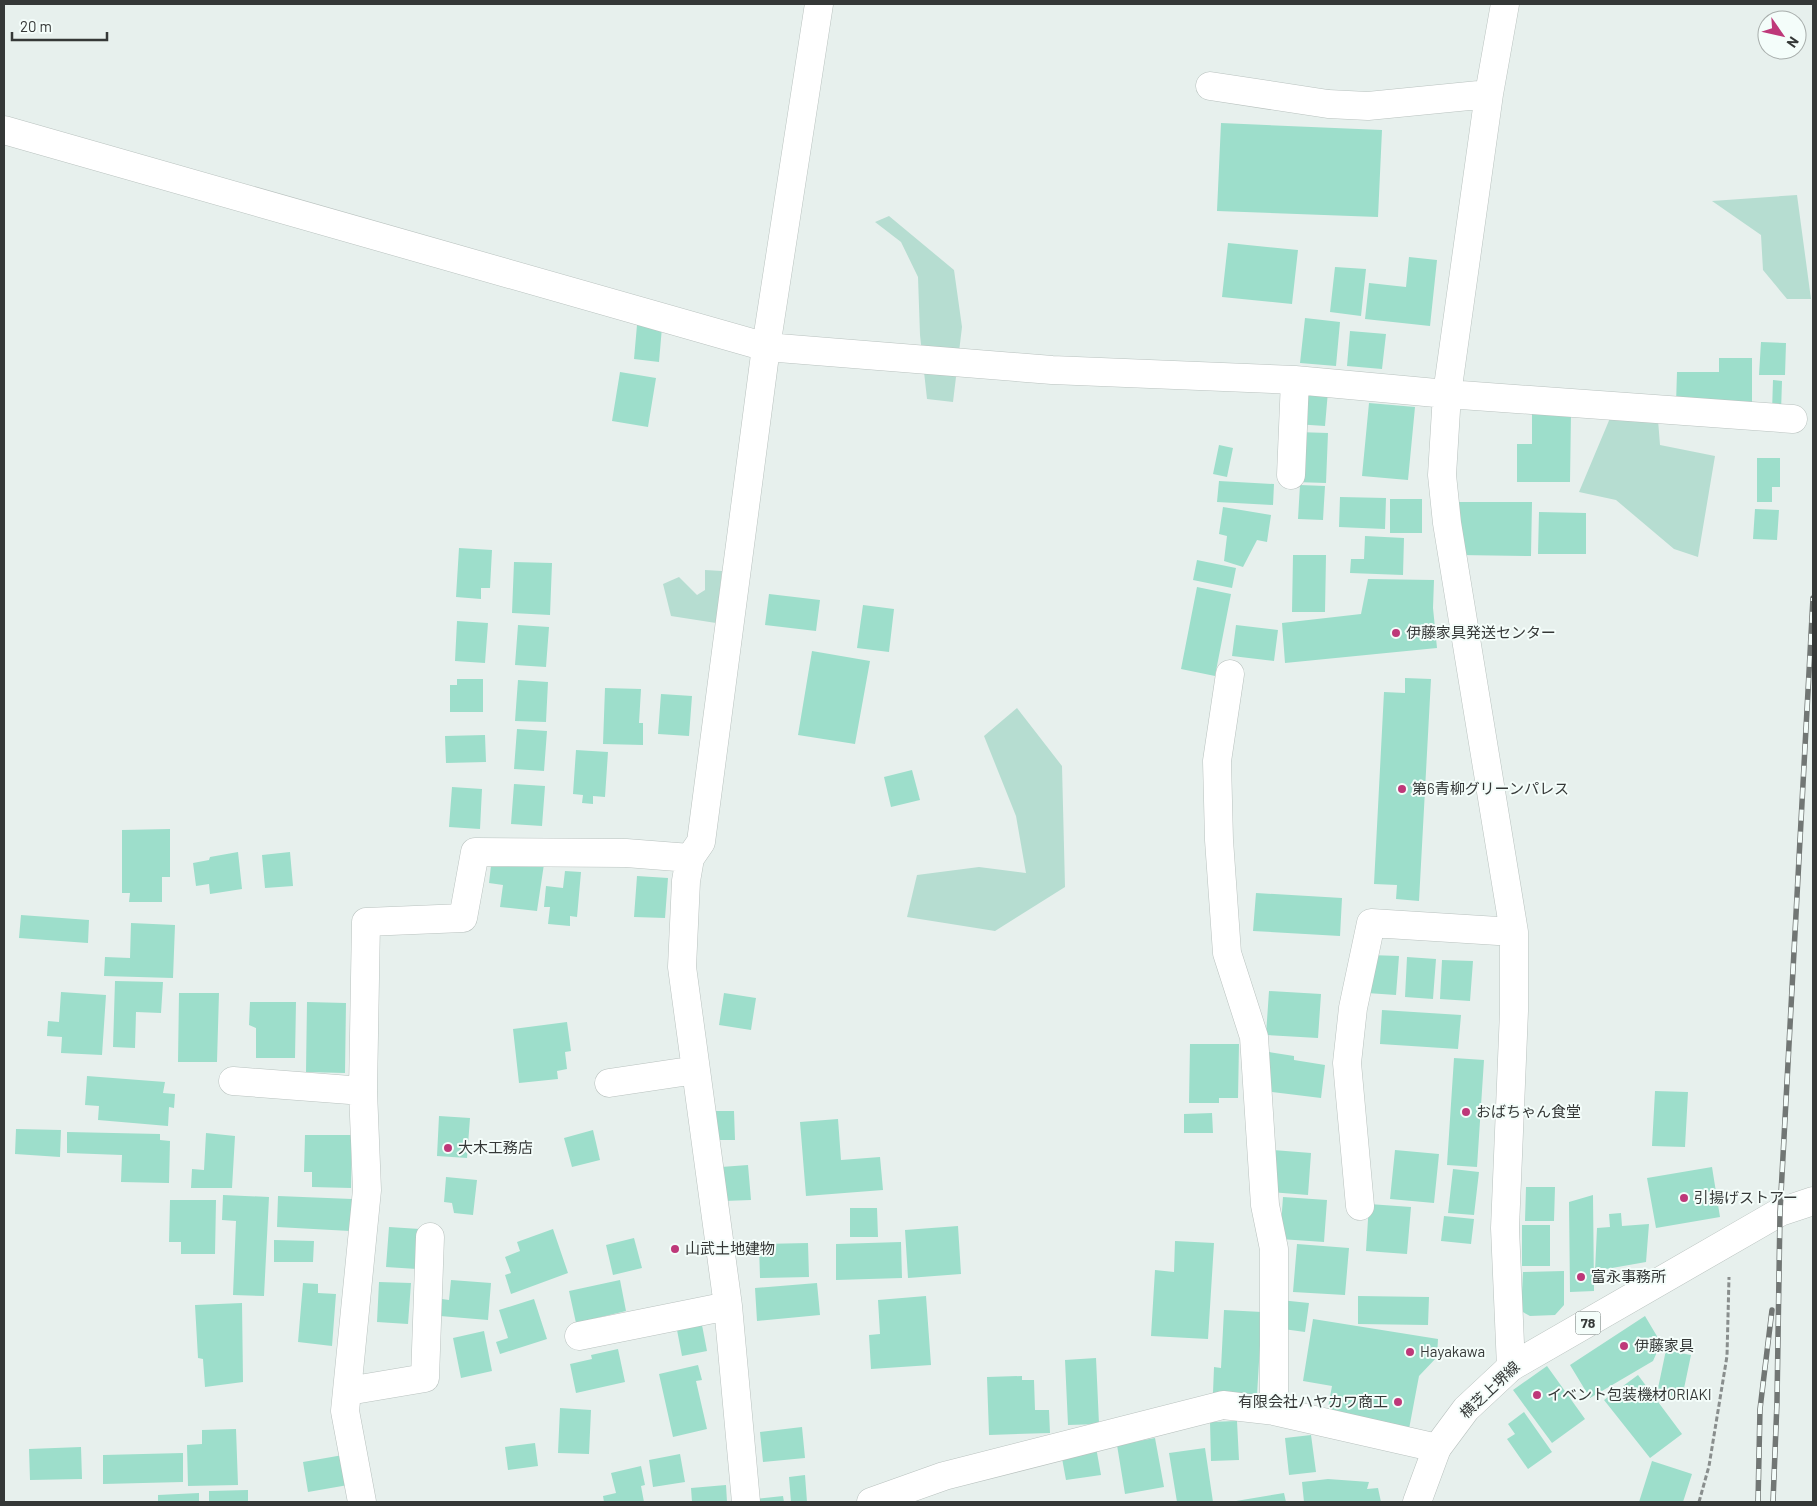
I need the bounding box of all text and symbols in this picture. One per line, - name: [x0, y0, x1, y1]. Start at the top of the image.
- scale bar: [12, 10, 108, 42]
- north arrow: [1757, 10, 1807, 60]
- text: 20 m: [20, 17, 52, 35]
- text: N: [1784, 34, 1803, 51]
- place label: 伊藤家具発送センター: [1406, 623, 1556, 641]
- marker: 伊藤家具発送センター: [1390, 627, 1402, 639]
- place label: 第6青柳グリーンパレス: [1412, 779, 1569, 797]
- marker: 第6青柳グリーンパレス: [1396, 783, 1408, 795]
- place label: おばちゃん食堂: [1476, 1102, 1581, 1120]
- marker: おばちゃん食堂: [1460, 1106, 1472, 1118]
- place label: 大木工務店: [458, 1138, 533, 1156]
- marker: 大木工務店: [442, 1142, 454, 1154]
- place label: 引揚げストアー: [1694, 1188, 1798, 1206]
- marker: 引揚げストアー: [1678, 1192, 1690, 1204]
- place label: 山武土地建物: [685, 1239, 775, 1257]
- marker: 山武土地建物: [669, 1243, 681, 1255]
- place label: 富永事務所: [1591, 1267, 1666, 1285]
- marker: 富永事務所: [1575, 1271, 1587, 1283]
- road number: 78: [1576, 1312, 1600, 1335]
- place label: 伊藤家具: [1634, 1336, 1694, 1354]
- marker: 伊藤家具: [1618, 1340, 1630, 1352]
- place label: Hayakawa: [1420, 1342, 1485, 1360]
- marker: Hayakawa: [1404, 1346, 1416, 1358]
- street label: 横芝上堺線: [1456, 1357, 1523, 1421]
- place label: イベント包装機材ORIAKI: [1547, 1385, 1712, 1403]
- marker: イベント包装機材ORIAKI: [1531, 1389, 1543, 1401]
- place label: 有限会社ハヤカワ商工: [1238, 1392, 1388, 1410]
- marker: 有限会社ハヤカワ商工: [1392, 1396, 1404, 1408]

